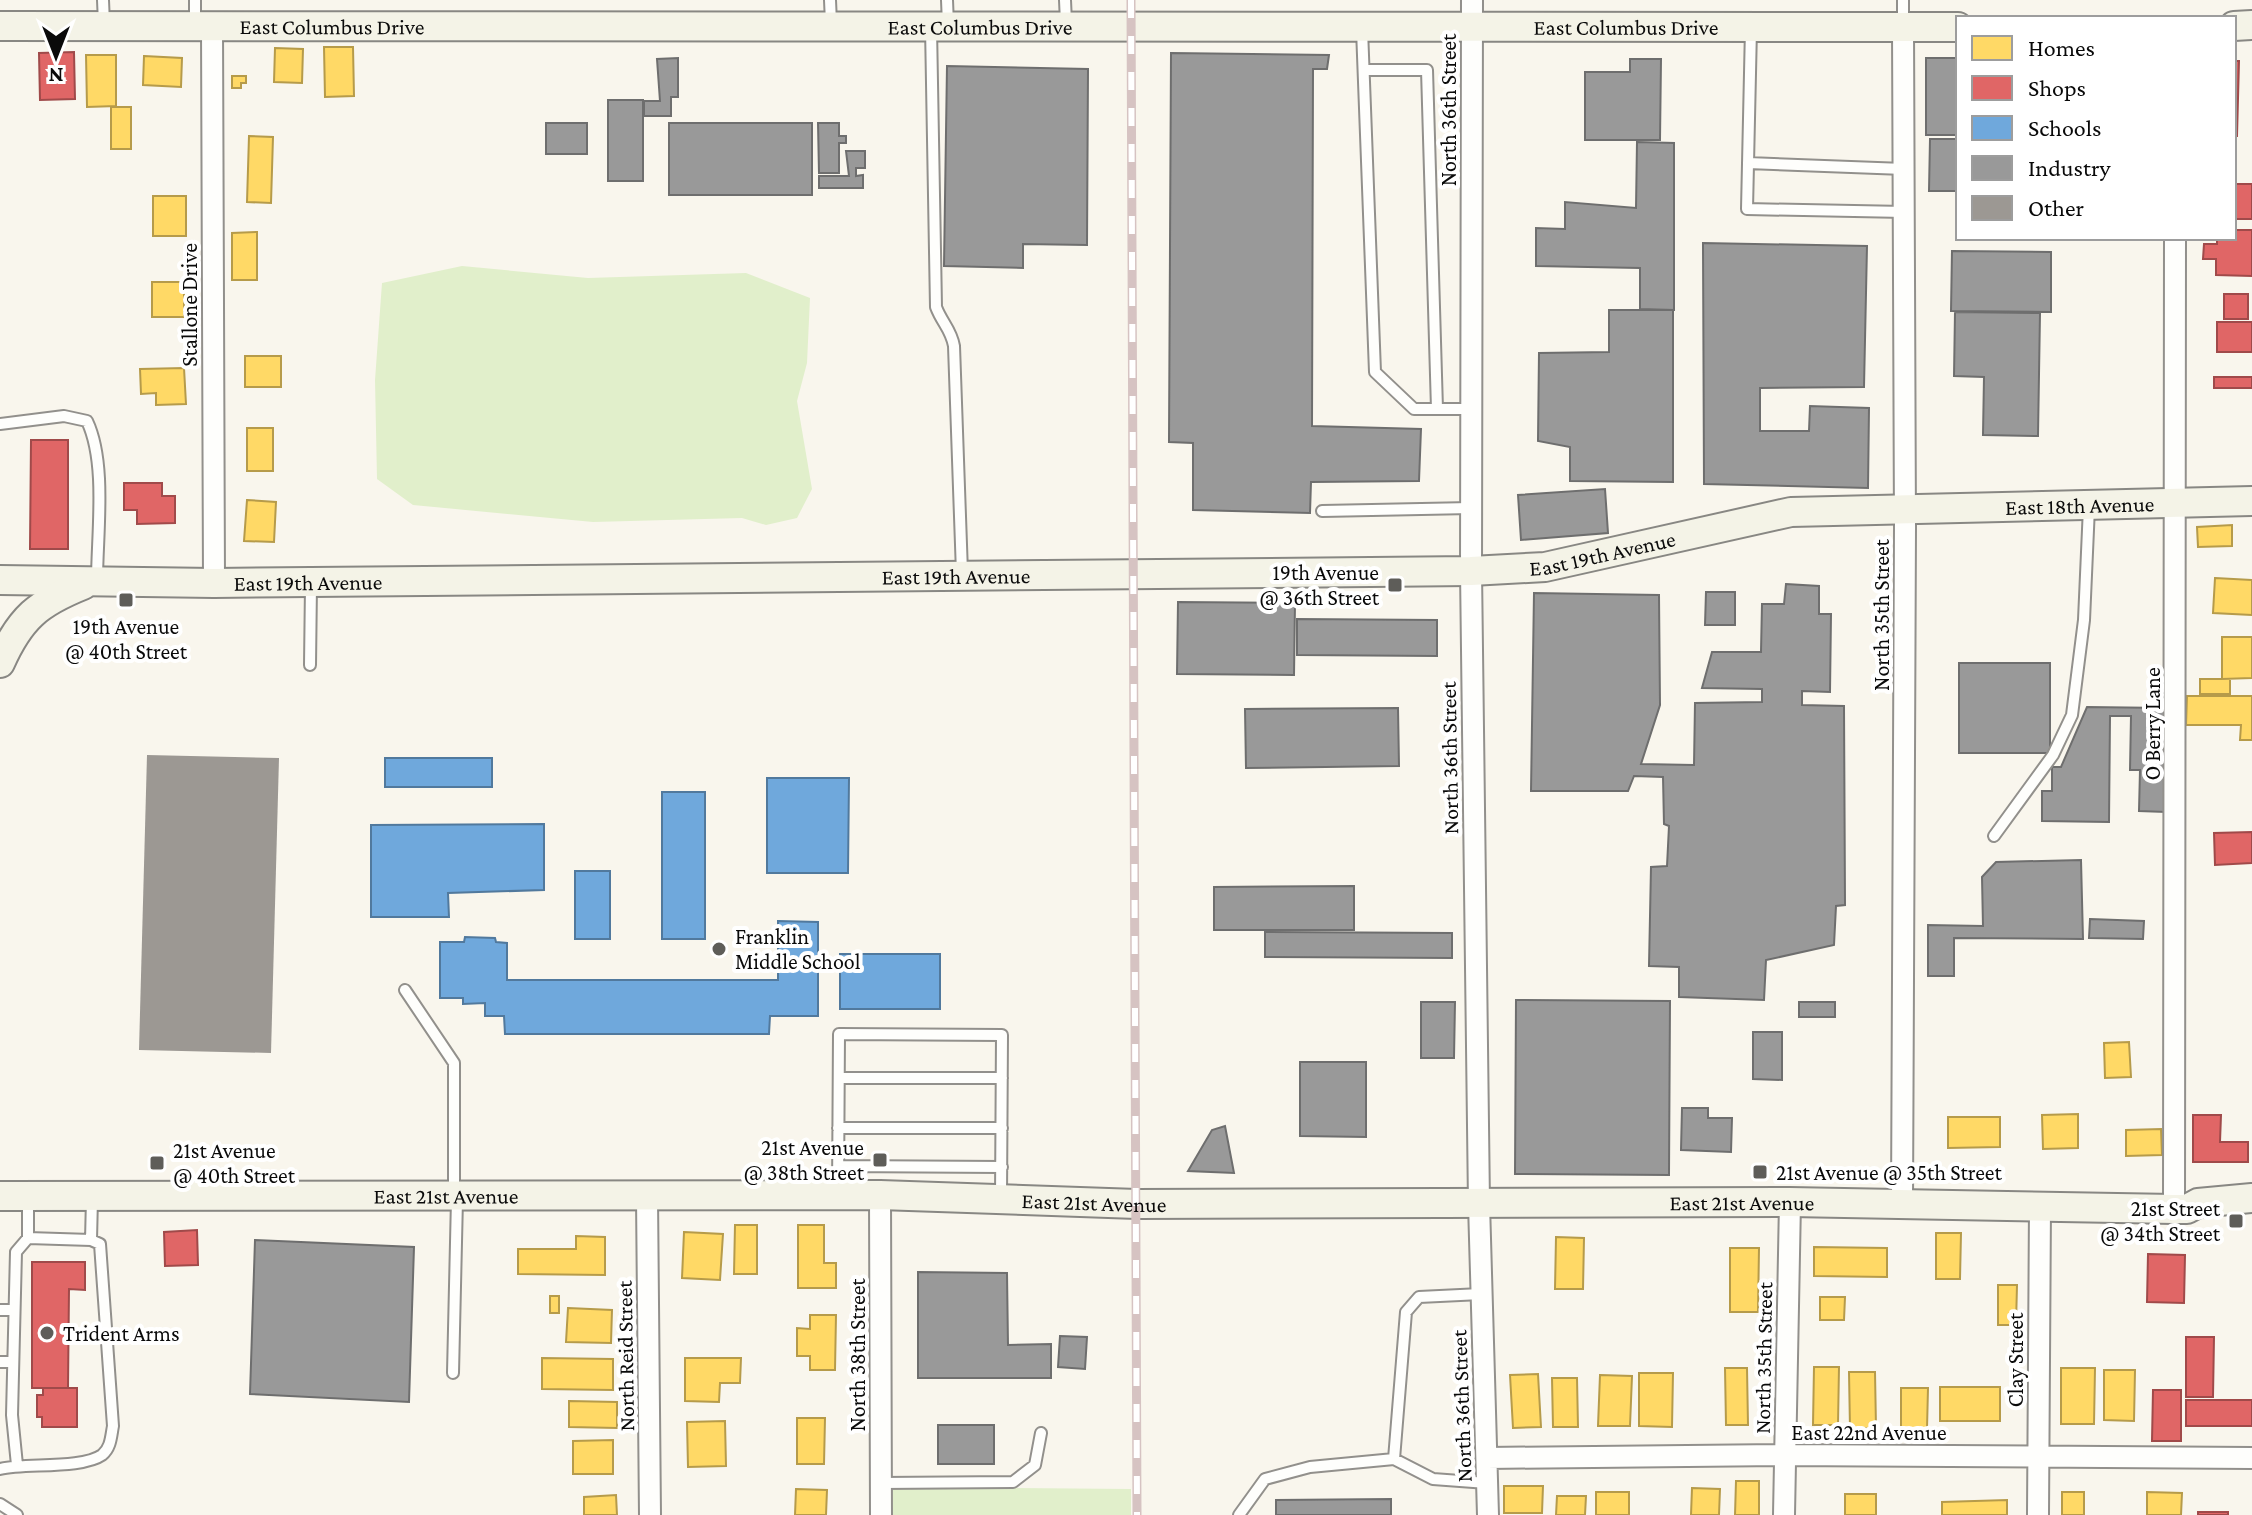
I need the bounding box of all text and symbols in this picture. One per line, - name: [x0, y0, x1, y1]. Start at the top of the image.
- street label: East Columbus Drive: [240, 14, 424, 39]
- street label: East Columbus Drive: [888, 14, 1072, 40]
- street label: East Columbus Drive: [1534, 15, 1718, 40]
- north arrow: [16, 16, 96, 96]
- legend: [1956, 16, 2236, 240]
- street label: North 36th Street: [1436, 33, 1461, 186]
- text: Homes: [2028, 34, 2095, 61]
- text: N: [49, 63, 64, 88]
- text: Shops: [2028, 74, 2086, 101]
- text: Schools: [2028, 114, 2102, 141]
- text: Industry: [2028, 154, 2111, 181]
- text: Other: [2028, 194, 2084, 221]
- street label: Stallone Drive: [177, 243, 202, 367]
- street label: East 18th Avenue: [2005, 491, 2155, 520]
- street label: East 19th Avenue: [1529, 526, 1678, 581]
- street label: North 35th Street: [1869, 538, 1894, 691]
- place label: 19th Avenue @ 36th Street: [1259, 560, 1380, 610]
- street label: East 19th Avenue: [881, 563, 1030, 590]
- street label: East 19th Avenue: [233, 569, 382, 596]
- marker: 19th Avenue @ 36th Street: [1386, 576, 1404, 594]
- marker: 19th Avenue @ 40th Street: [117, 591, 135, 609]
- place label: 19th Avenue @ 40th Street: [65, 614, 188, 664]
- street label: O Berry Lane: [2140, 667, 2165, 781]
- street label: North 36th Street: [1436, 681, 1463, 834]
- place label: Franklin Middle School: [735, 924, 861, 974]
- marker: Franklin Middle School: [710, 940, 728, 958]
- place label: 21st Avenue @ 38th Street: [743, 1135, 865, 1185]
- place label: 21st Avenue @ 40th Street: [173, 1138, 296, 1188]
- marker: 21st Avenue @ 38th Street: [871, 1151, 889, 1169]
- marker: 21st Avenue @ 40th Street: [148, 1154, 166, 1172]
- place label: 21st Avenue @ 35th Street: [1776, 1160, 2003, 1185]
- marker: 21st Avenue @ 35th Street: [1751, 1163, 1769, 1181]
- street label: East 21st Avenue: [374, 1183, 518, 1209]
- street label: East 21st Avenue: [1021, 1188, 1166, 1217]
- street label: East 21st Avenue: [1669, 1190, 1814, 1215]
- place label: 21st Street @ 34th Street: [2100, 1196, 2221, 1246]
- marker: 21st Street @ 34th Street: [2227, 1212, 2245, 1230]
- street label: North 38th Street: [845, 1278, 870, 1432]
- street label: North Reid Street: [612, 1280, 639, 1432]
- street label: North 35th Street: [1750, 1281, 1777, 1434]
- street label: Clay Street: [2003, 1312, 2028, 1407]
- place label: Trident Arms: [63, 1321, 180, 1346]
- marker: Trident Arms: [38, 1324, 56, 1342]
- street label: North 36th Street: [1446, 1329, 1477, 1483]
- street label: East 22nd Avenue: [1791, 1420, 1947, 1445]

